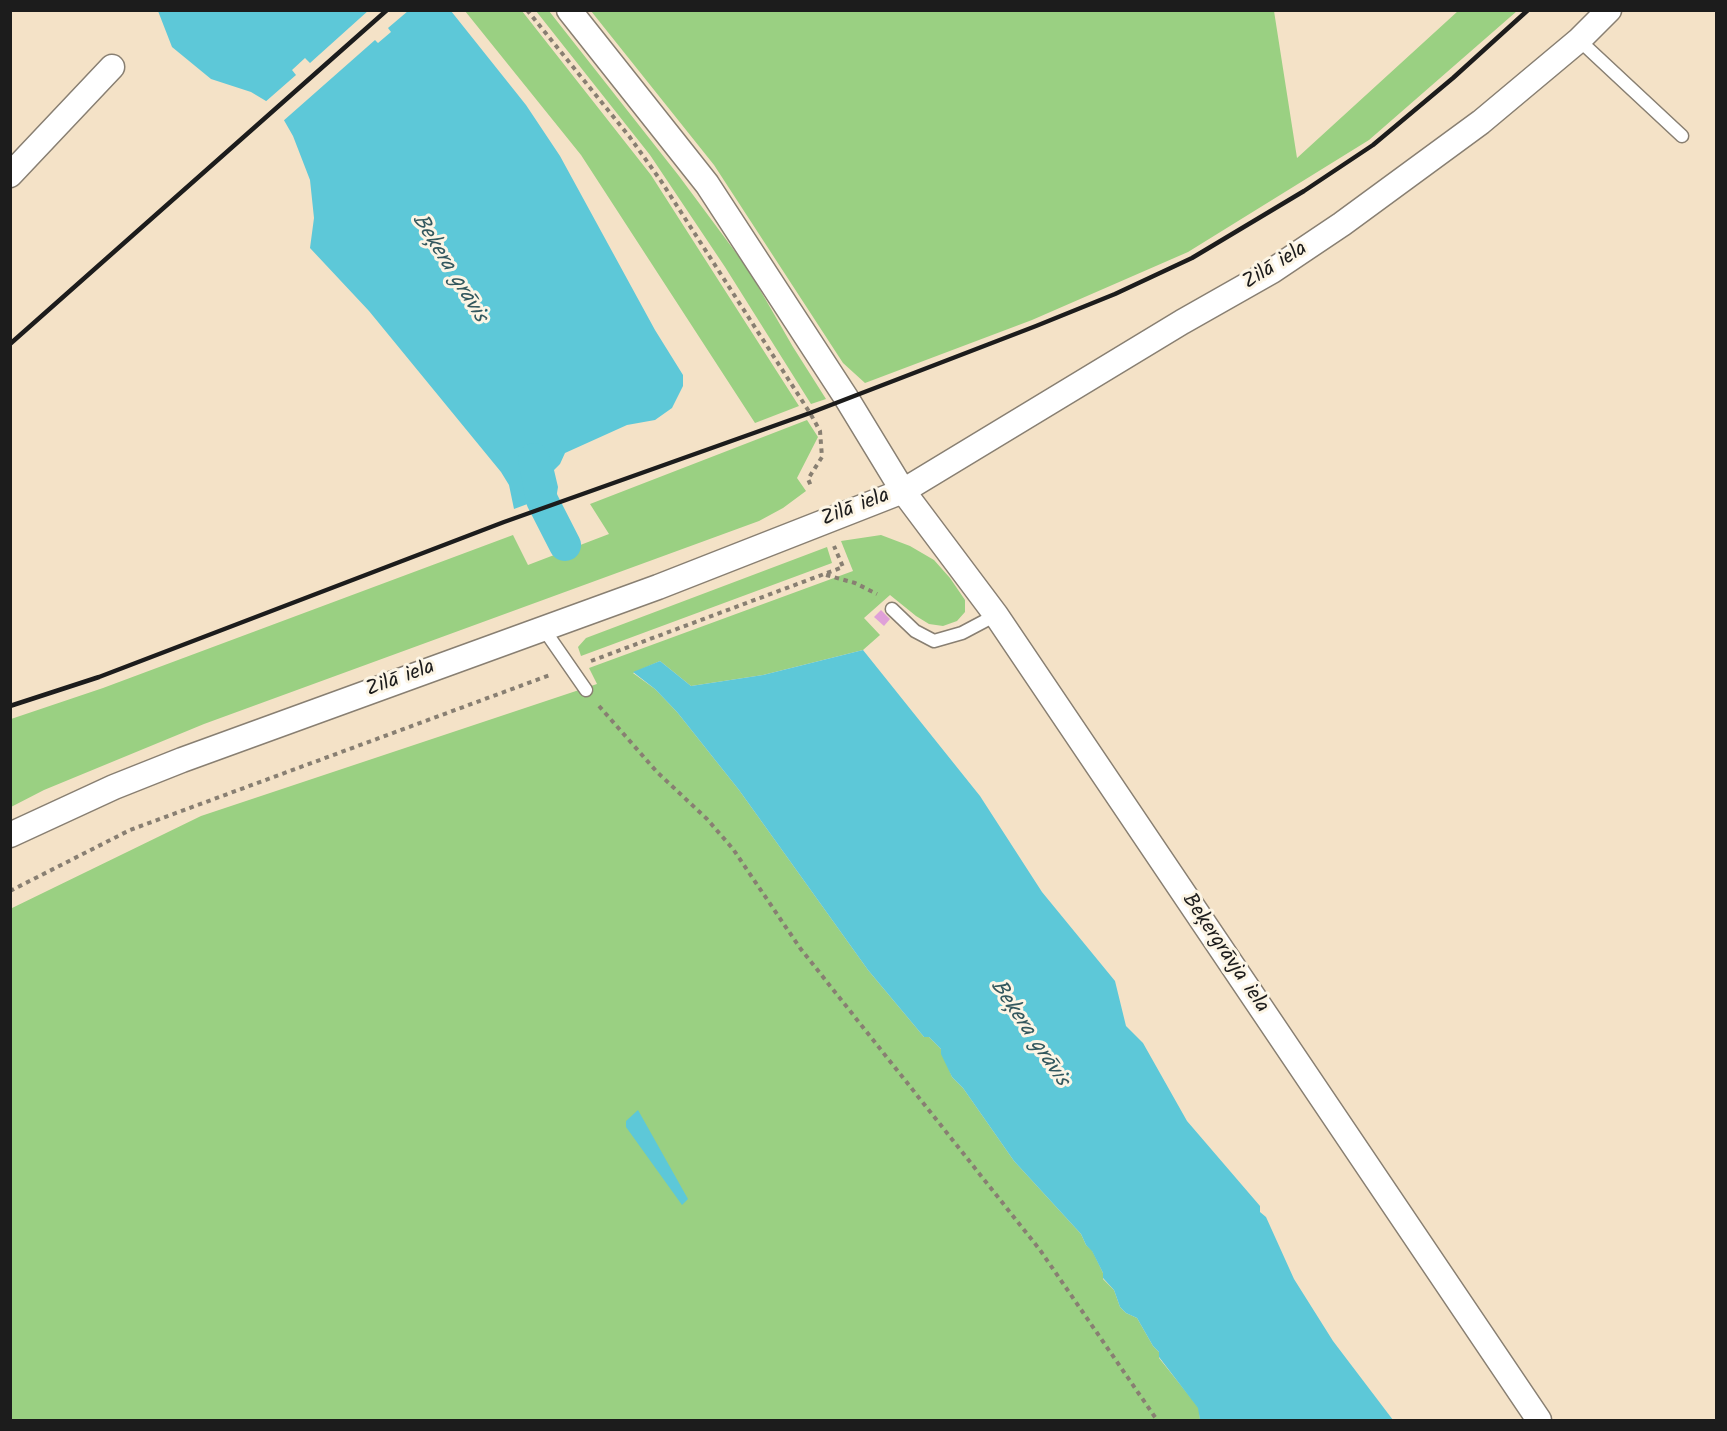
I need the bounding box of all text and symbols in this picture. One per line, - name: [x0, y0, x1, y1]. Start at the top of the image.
- water label: Beķera grāvis: [404, 210, 492, 328]
- street label: Zilā iela: [1239, 238, 1313, 296]
- street label: Zilā iela: [818, 485, 894, 533]
- street label: Zilā iela: [363, 656, 439, 704]
- street label: Beķergrāvja iela: [1175, 890, 1273, 1018]
- water label: Beķera grāvis: [983, 976, 1073, 1092]

